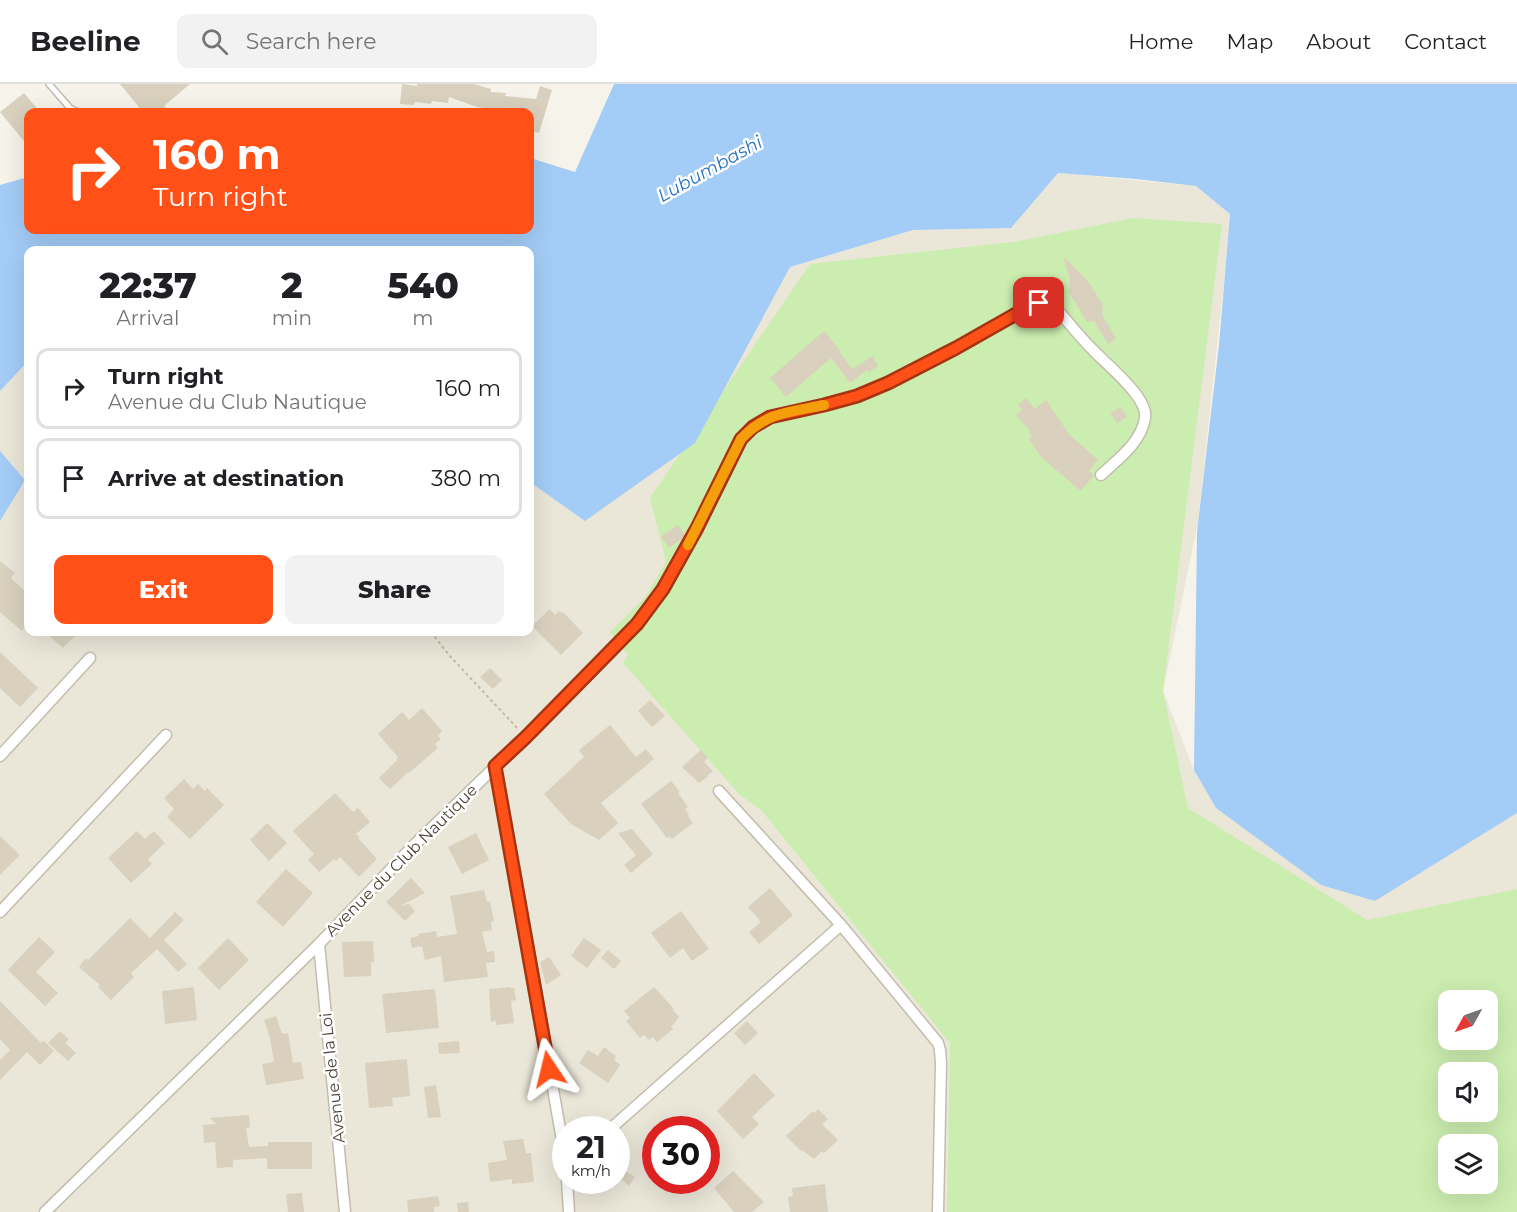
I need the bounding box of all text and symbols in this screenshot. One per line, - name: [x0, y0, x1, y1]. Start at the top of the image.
- search box: [177, 14, 597, 68]
- text: Beeline: [30, 24, 141, 58]
- icon: search: [198, 25, 231, 58]
- text: Search here: [246, 28, 377, 55]
- text: Home: [1128, 29, 1193, 54]
- text: Map: [1226, 29, 1273, 54]
- text: About: [1306, 29, 1371, 54]
- text: Contact: [1404, 29, 1487, 54]
- text: 160 m: [153, 128, 281, 180]
- water label: Lubumbashi: [654, 131, 766, 207]
- icon: right: [54, 132, 132, 210]
- text: Turn right: [153, 180, 288, 213]
- text: 22:37: [99, 263, 197, 307]
- text: 2: [281, 263, 303, 307]
- text: 540: [387, 263, 459, 307]
- pin: [1013, 277, 1064, 328]
- icon: arrive: [1022, 286, 1055, 319]
- text: Arrival: [116, 306, 179, 330]
- text: min: [272, 306, 312, 330]
- text: m: [412, 306, 434, 330]
- text: Turn right: [108, 363, 223, 390]
- icon: right: [57, 372, 90, 405]
- text: 160 m: [436, 375, 501, 402]
- text: Avenue du Club Nautique: [108, 390, 367, 414]
- icon: arrive: [57, 462, 90, 495]
- text: Arrive at destination: [108, 465, 344, 492]
- text: 380 m: [431, 465, 501, 492]
- button: Exit: [54, 555, 273, 624]
- button: Share: [285, 555, 504, 624]
- street label: Avenue du Club Nautique: [321, 780, 481, 940]
- north arrow: [1438, 990, 1498, 1050]
- map controls: [1438, 990, 1498, 1194]
- street label: Avenue de la Loi: [316, 1012, 349, 1144]
- position arrow: [517, 1037, 581, 1101]
- button: sound: [1438, 1062, 1498, 1122]
- speed limit sign: 30: [642, 1116, 720, 1194]
- text: 21: [576, 1129, 606, 1166]
- button: layers: [1438, 1134, 1498, 1194]
- text: km/h: [571, 1161, 611, 1180]

